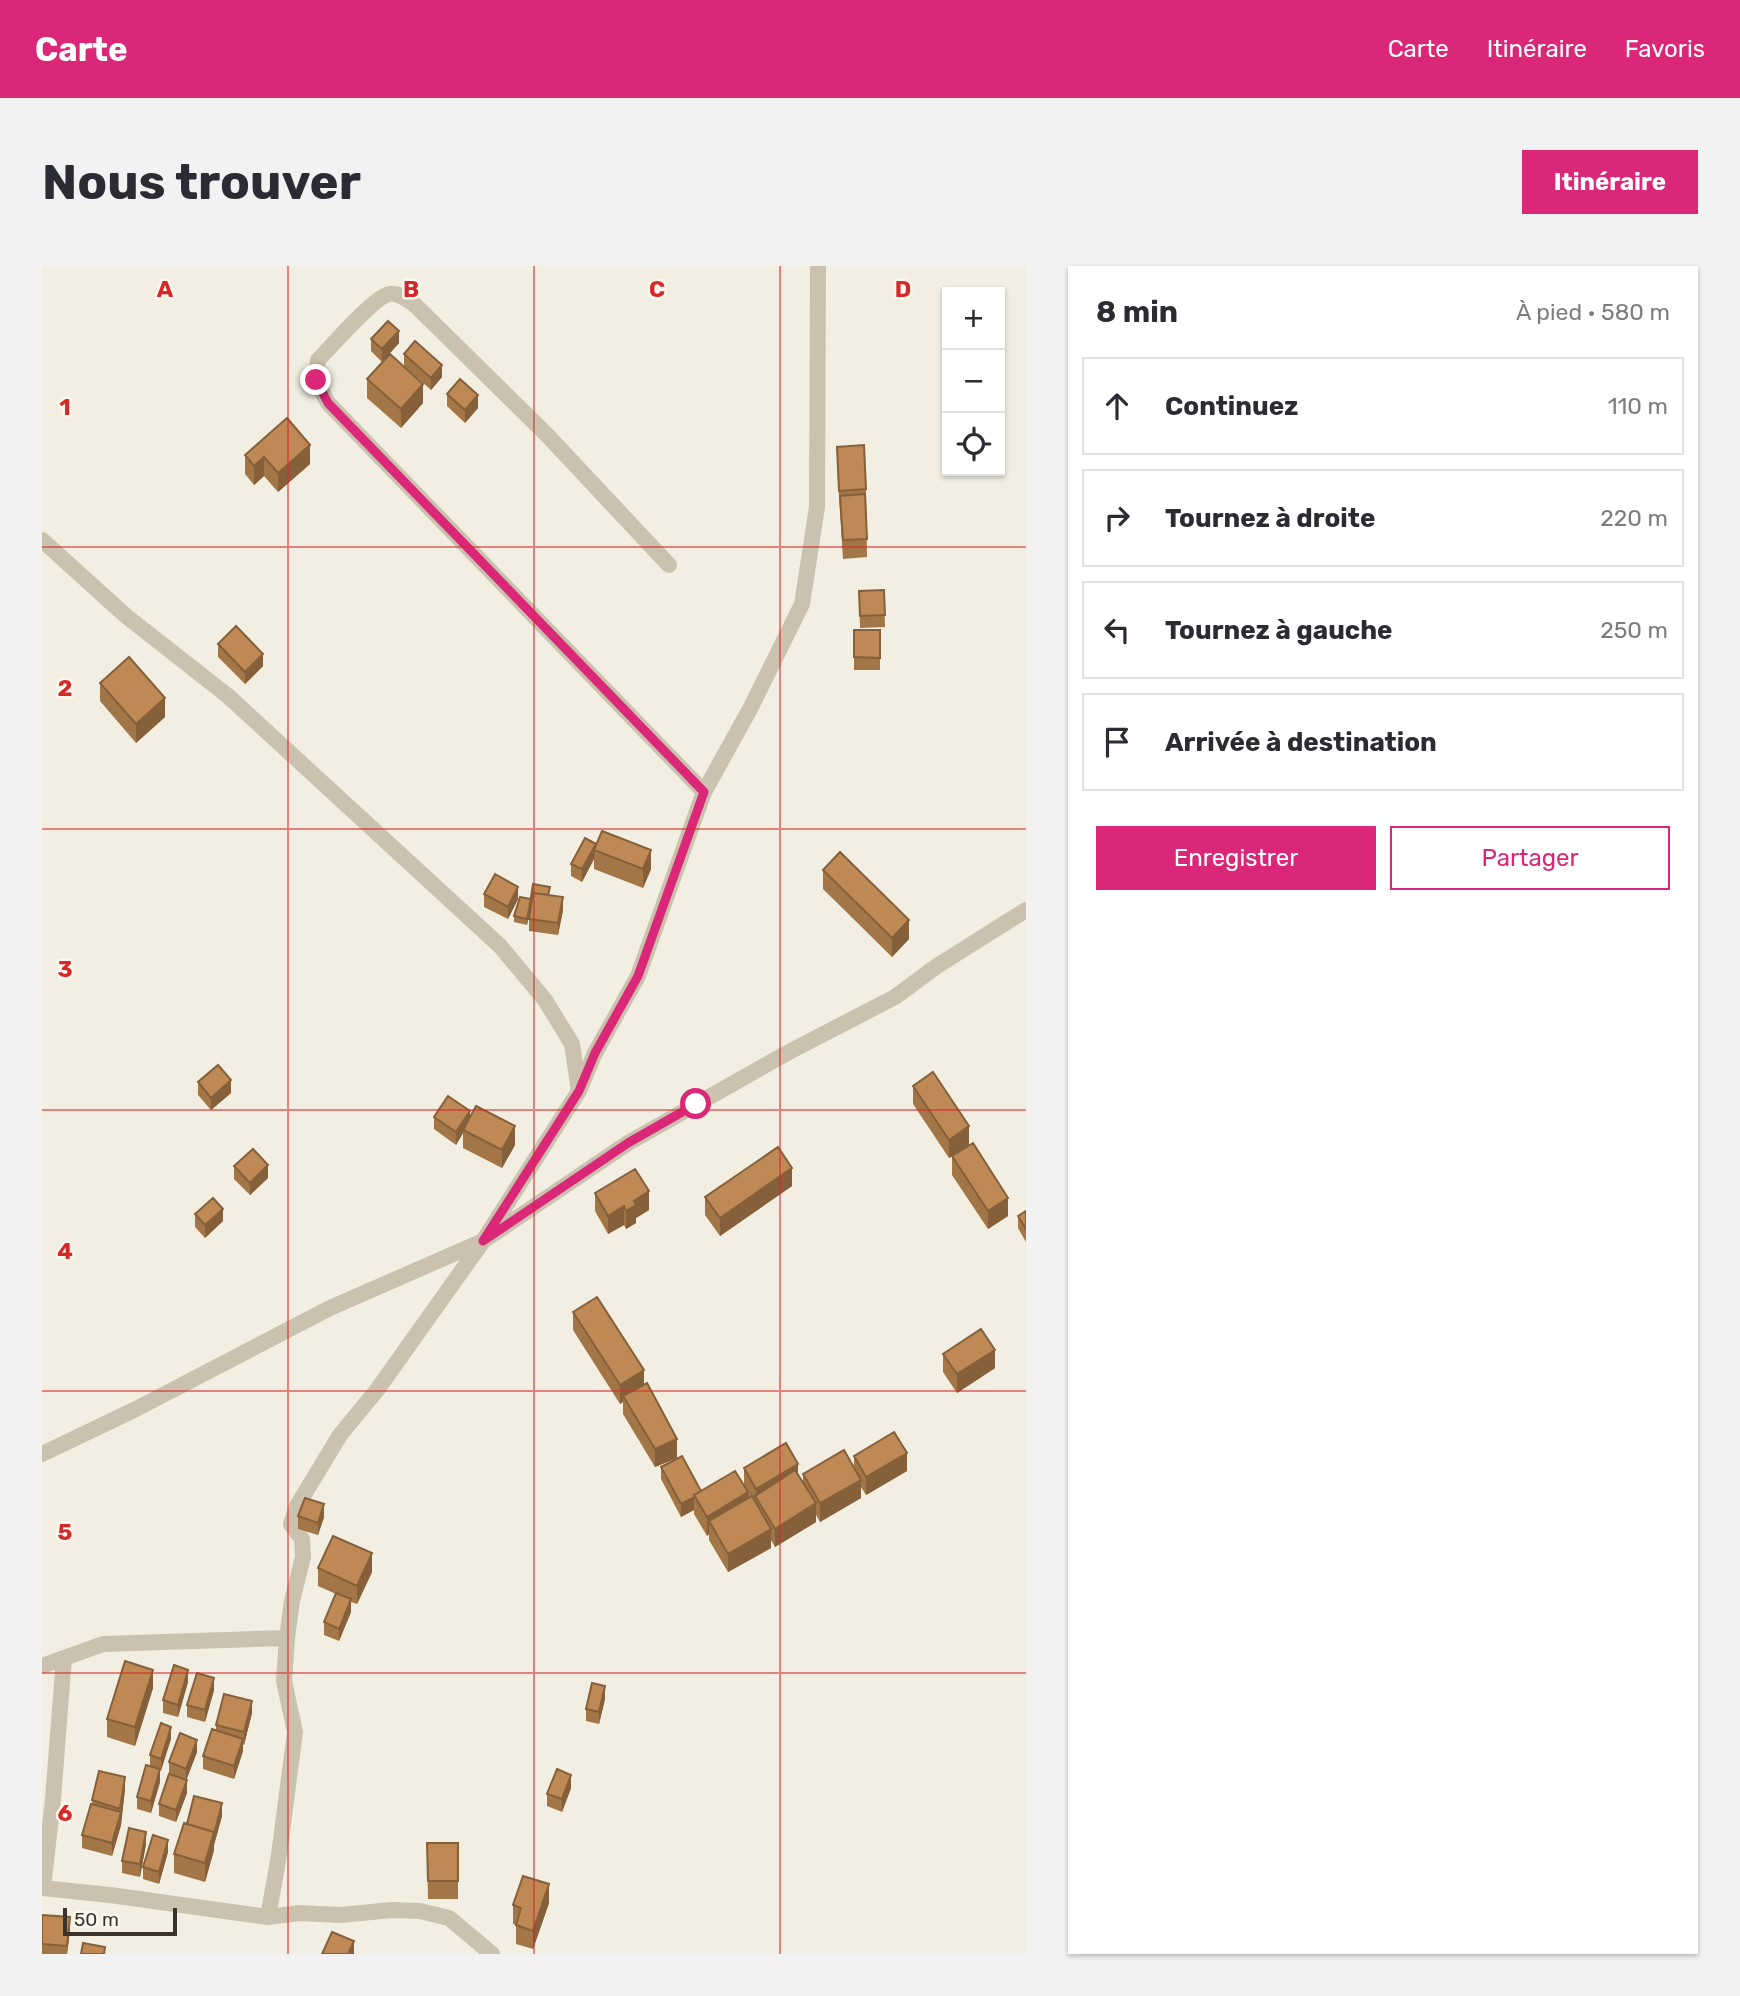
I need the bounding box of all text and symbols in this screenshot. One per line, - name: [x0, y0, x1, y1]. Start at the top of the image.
- text: Carte: [35, 30, 128, 69]
- text: Carte: [1388, 35, 1449, 63]
- text: Itinéraire: [1487, 35, 1587, 63]
- text: Favoris: [1625, 35, 1705, 63]
- button: Itinéraire: [1522, 150, 1698, 214]
- text: Nous trouver: [42, 153, 361, 211]
- text: A: [157, 275, 174, 303]
- text: B: [403, 275, 419, 303]
- text: C: [649, 275, 665, 303]
- text: D: [895, 275, 911, 303]
- map controls: [942, 287, 1005, 476]
- button: +: [942, 287, 1005, 350]
- text: 8 min: [1096, 294, 1178, 330]
- text: À pied · 580 m: [1516, 298, 1670, 326]
- button: −: [942, 350, 1005, 413]
- route end: [300, 364, 331, 395]
- icon: ahead: [1098, 387, 1136, 425]
- text: Continuez: [1165, 391, 1298, 422]
- text: 110 m: [1608, 392, 1668, 420]
- text: 1: [59, 393, 71, 421]
- button: locate: [942, 413, 1005, 476]
- icon: right: [1098, 499, 1136, 537]
- text: Tournez à droite: [1165, 503, 1375, 534]
- text: 220 m: [1600, 504, 1668, 532]
- icon: left: [1098, 611, 1136, 649]
- text: Tournez à gauche: [1165, 615, 1393, 646]
- text: 250 m: [1600, 616, 1668, 644]
- text: 2: [58, 674, 72, 702]
- icon: arrive: [1098, 723, 1136, 761]
- text: Arrivée à destination: [1165, 727, 1437, 758]
- button: Enregistrer: [1096, 826, 1376, 890]
- button: Partager: [1390, 826, 1670, 890]
- text: 3: [57, 955, 73, 983]
- route start: [680, 1088, 711, 1119]
- text: 4: [57, 1237, 73, 1265]
- text: 5: [58, 1518, 73, 1546]
- text: 6: [58, 1799, 73, 1827]
- scale bar: [63, 1905, 177, 1937]
- text: 50 m: [74, 1908, 119, 1931]

